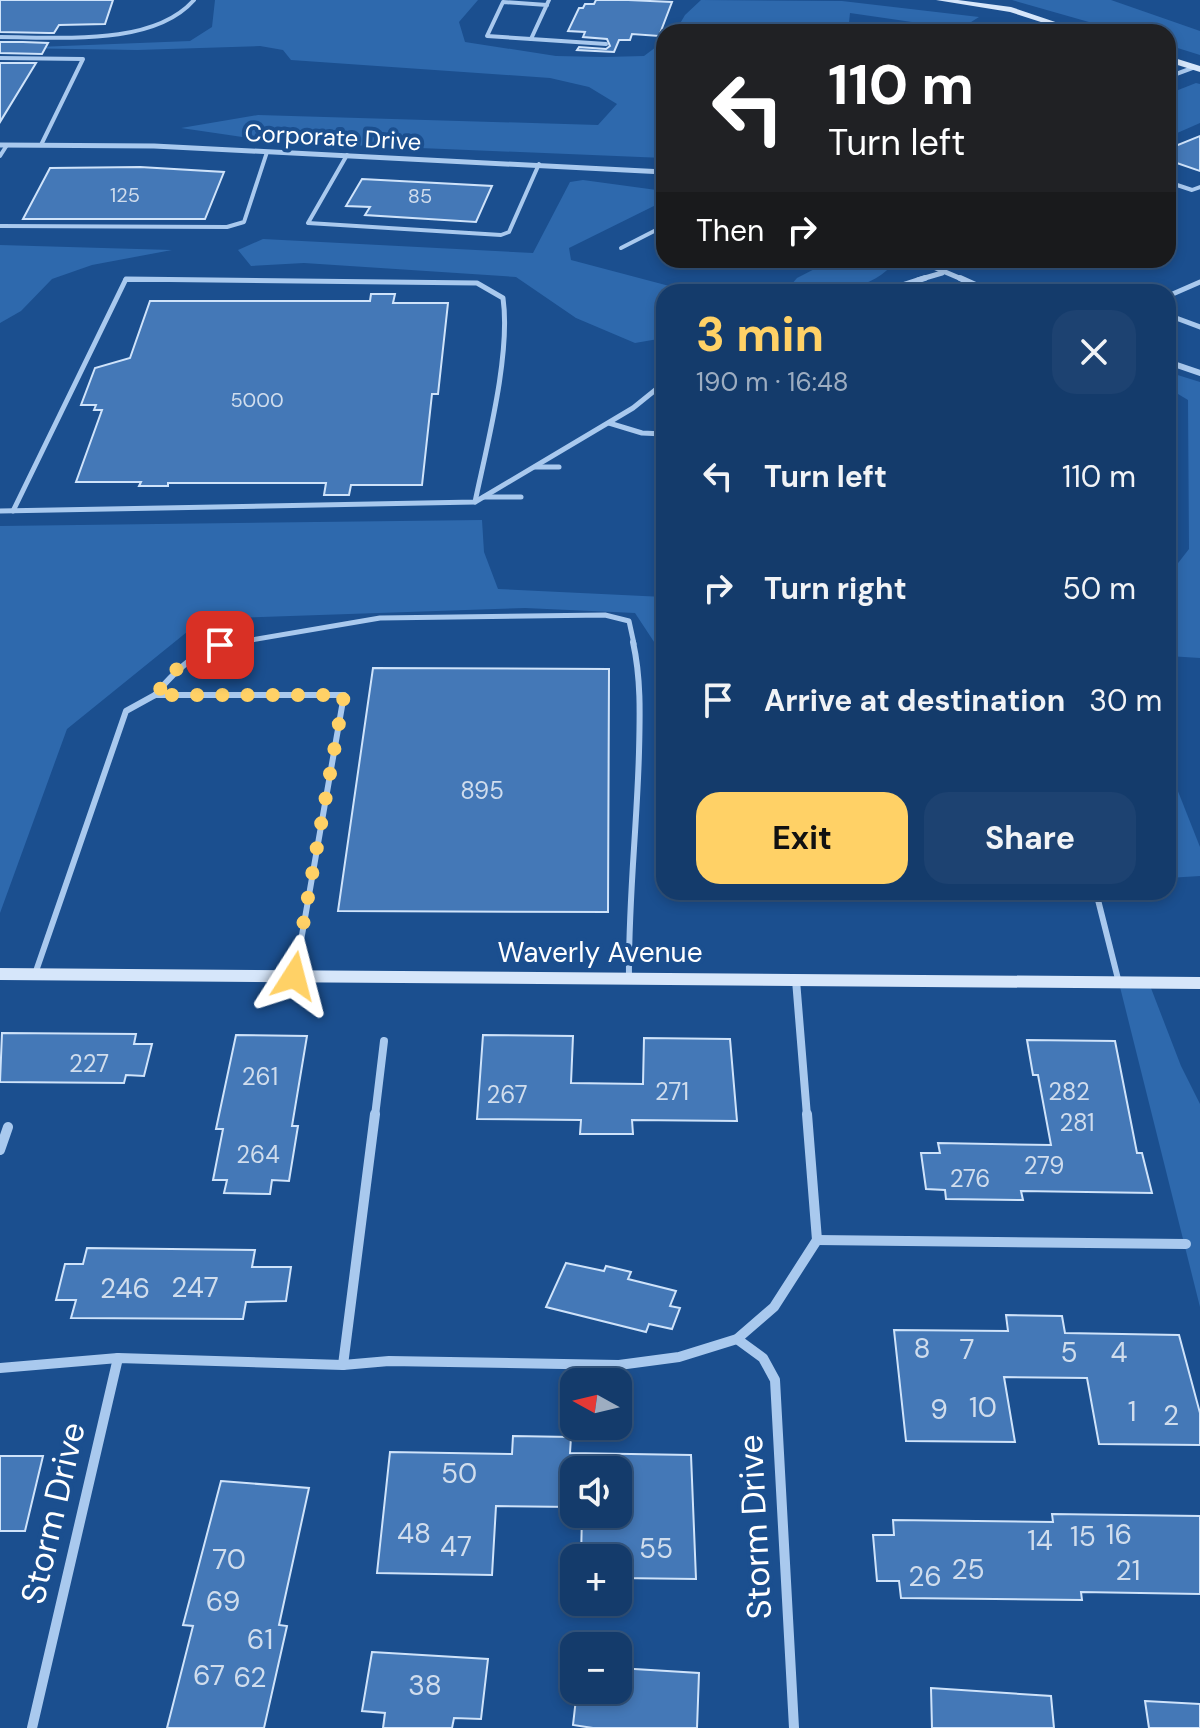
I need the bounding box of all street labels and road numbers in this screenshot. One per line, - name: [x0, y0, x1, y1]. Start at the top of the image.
- street label: Corporate Drive: [244, 117, 422, 157]
- street label: Waverly Avenue: [497, 934, 703, 971]
- street label: Storm Drive: [10, 1418, 96, 1608]
- street label: Storm Drive: [728, 1433, 782, 1621]

